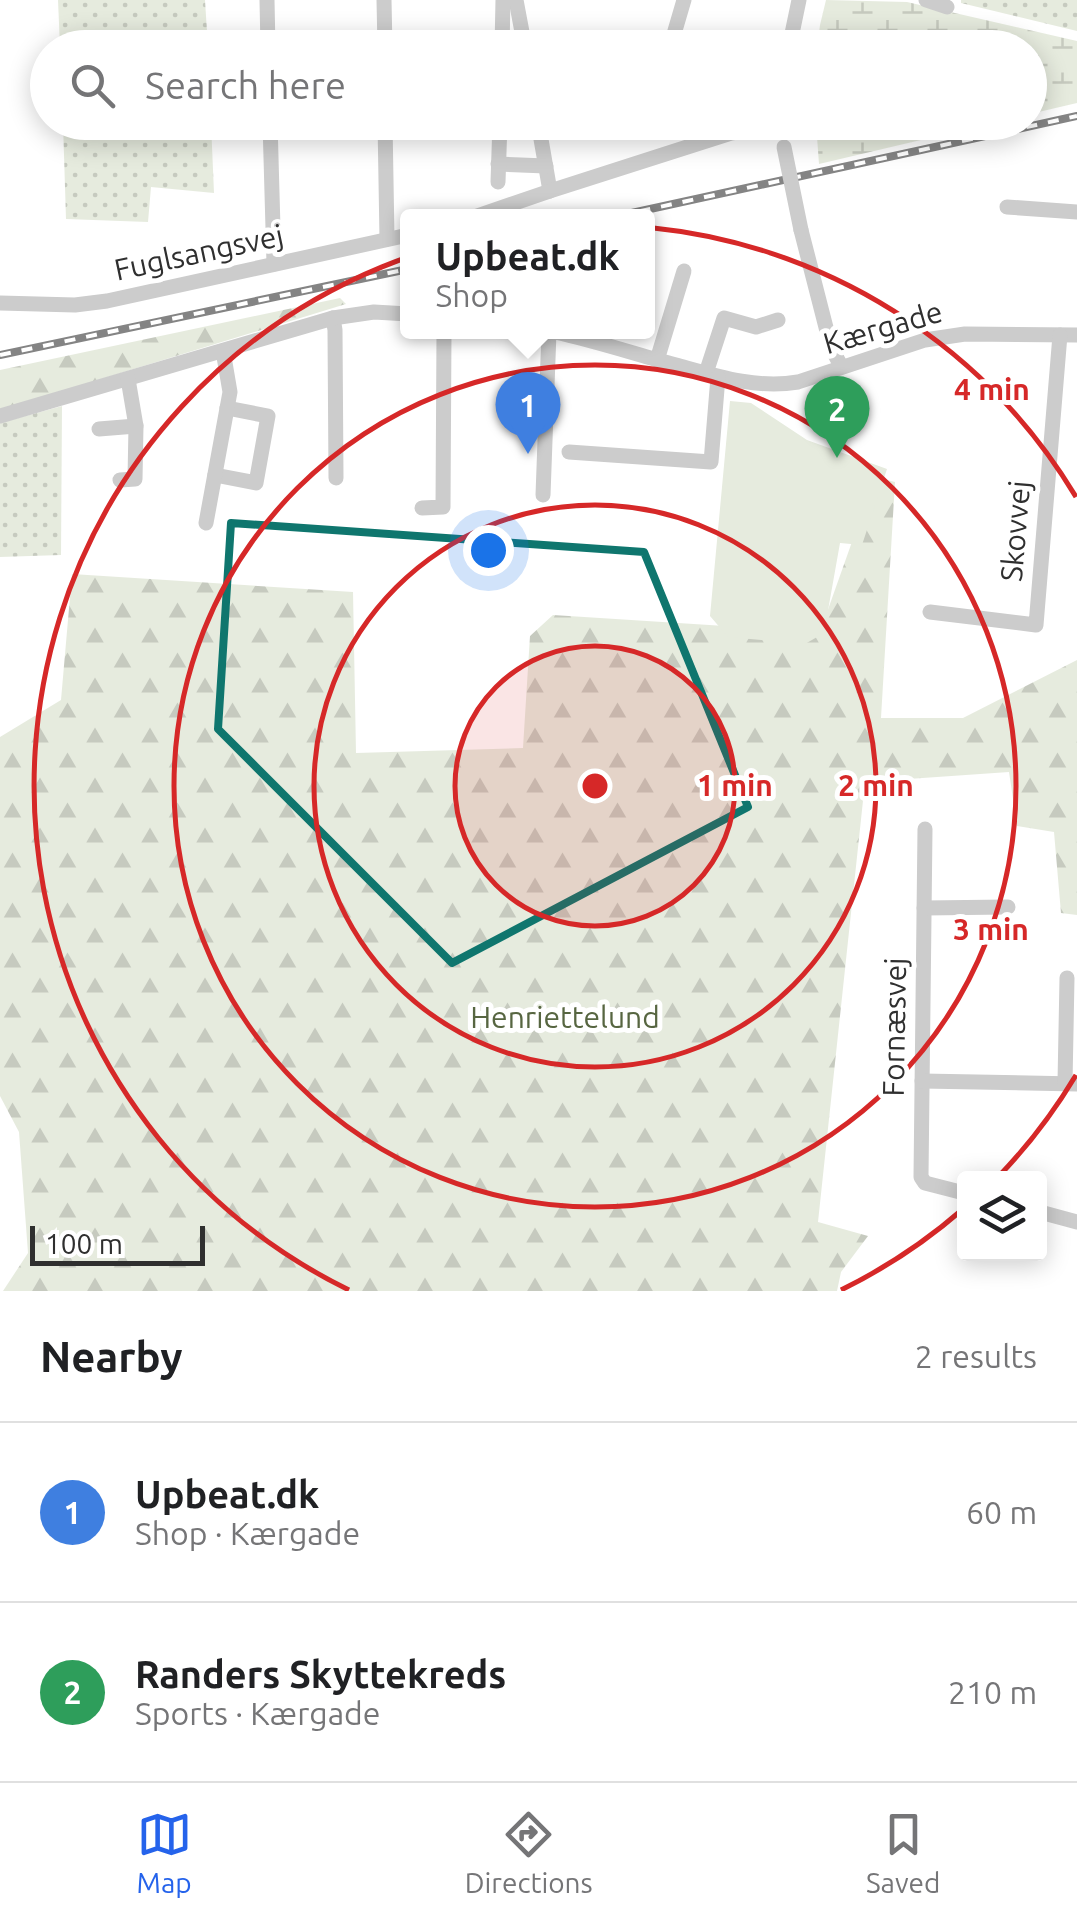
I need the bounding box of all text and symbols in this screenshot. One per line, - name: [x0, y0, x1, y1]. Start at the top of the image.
- search box: [30, 30, 1047, 140]
- icon: search: [65, 58, 120, 113]
- text: Search here: [145, 64, 346, 106]
- popup: [400, 209, 655, 339]
- street label: Fuglsangsvej: [111, 218, 286, 287]
- text: Upbeat.dk: [435, 235, 620, 277]
- text: Shop: [435, 277, 508, 313]
- street label: Kærgade: [819, 294, 946, 360]
- pin: 1: [496, 372, 560, 454]
- text: 4 min: [954, 372, 1030, 406]
- pin: 2: [804, 376, 870, 458]
- street label: Skovvej: [994, 479, 1036, 583]
- your location: [463, 525, 514, 576]
- centre of rings: [577, 768, 613, 804]
- text: 1 min: [697, 768, 773, 802]
- text: 2 min: [838, 768, 914, 802]
- text: 3 min: [953, 912, 1029, 946]
- street label: Fornæsvej: [876, 957, 912, 1097]
- park label: Henriettelund: [470, 1000, 660, 1034]
- map controls: [957, 1171, 1047, 1261]
- button: layers: [957, 1171, 1047, 1261]
- scale bar: [30, 1221, 205, 1266]
- text: 100 m: [45, 1228, 123, 1259]
- text: Nearby: [40, 1333, 183, 1380]
- text: 2 results: [915, 1338, 1037, 1374]
- text: Upbeat.dk: [135, 1473, 319, 1515]
- text: 1: [63, 1494, 82, 1530]
- text: 60 m: [966, 1494, 1037, 1530]
- text: Shop · Kærgade: [135, 1515, 360, 1551]
- text: Randers Skyttekreds: [135, 1653, 506, 1695]
- text: 2: [63, 1674, 82, 1710]
- text: 210 m: [948, 1674, 1037, 1710]
- text: Sports · Kærgade: [135, 1695, 381, 1731]
- tab: Map: [137, 1807, 192, 1898]
- tab: Directions: [465, 1807, 593, 1898]
- tab: Saved: [866, 1807, 940, 1898]

